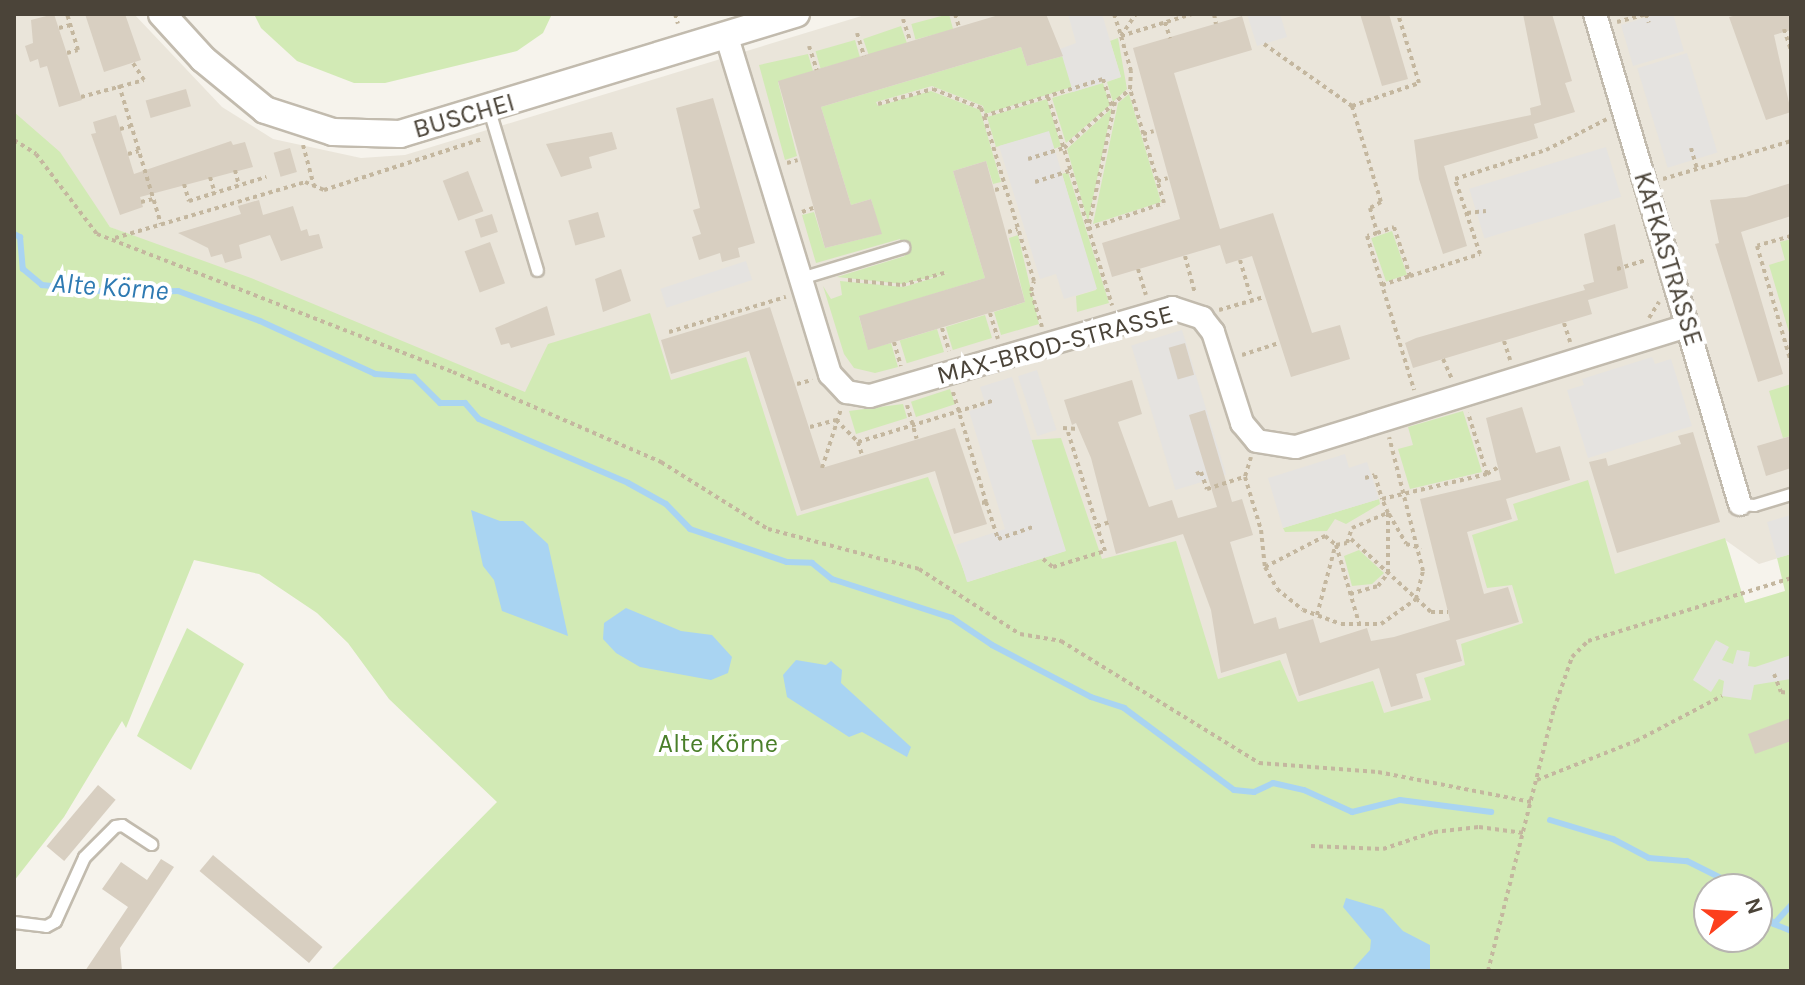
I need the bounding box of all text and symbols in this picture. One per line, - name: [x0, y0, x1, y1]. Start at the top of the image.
- street label: BUSCHEI: [410, 87, 518, 145]
- street label: KAFKASTRASSE: [1627, 168, 1709, 350]
- water label: Alte Körne: [51, 266, 169, 308]
- street label: MAX-BROD-STRASSE: [933, 298, 1177, 392]
- park label: Alte Körne: [658, 728, 778, 760]
- north arrow: [1693, 873, 1773, 953]
- text: N: [1739, 895, 1769, 918]

